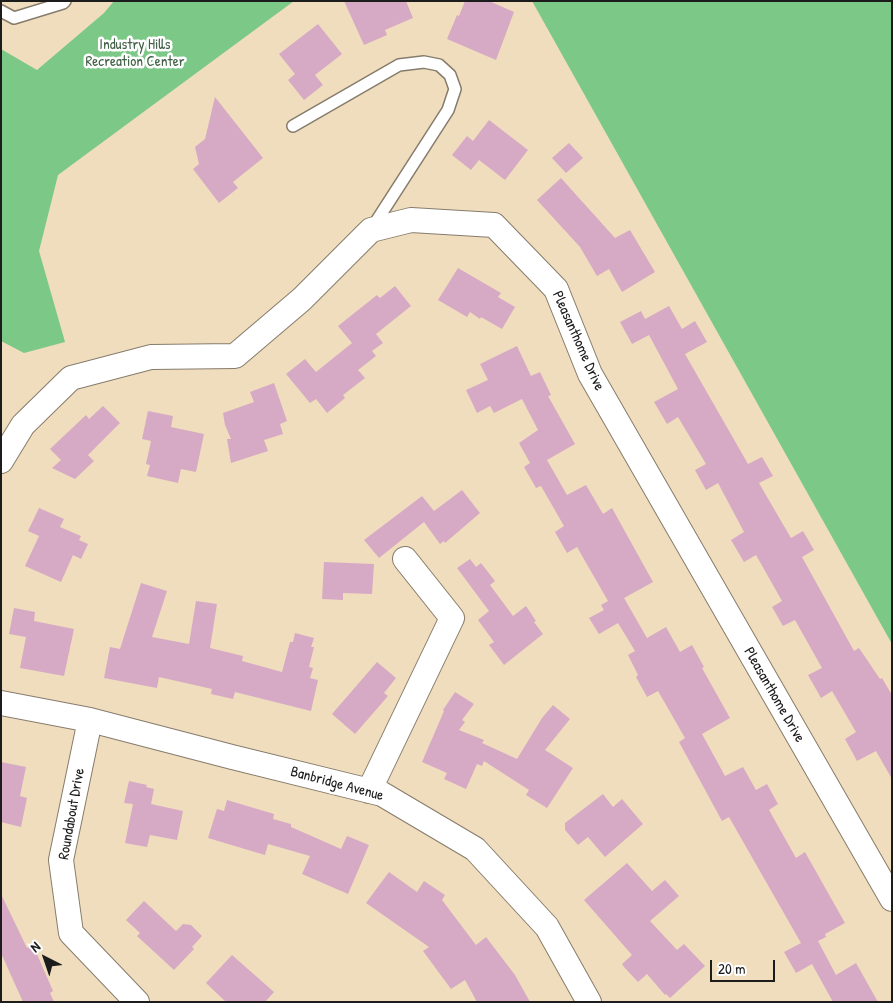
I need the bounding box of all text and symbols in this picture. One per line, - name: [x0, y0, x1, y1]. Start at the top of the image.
- park label: Industry Hills Recreation Center: [86, 36, 184, 71]
- street label: Pleasanthome Drive: [548, 289, 608, 393]
- street label: Pleasanthome Drive: [739, 644, 809, 746]
- street label: Banbridge Avenue: [289, 763, 385, 805]
- street label: Roundabout Drive: [55, 767, 89, 861]
- north arrow: [20, 933, 70, 983]
- text: N: [26, 937, 44, 956]
- scale bar: [713, 950, 778, 982]
- text: 20 m: [718, 958, 745, 979]

